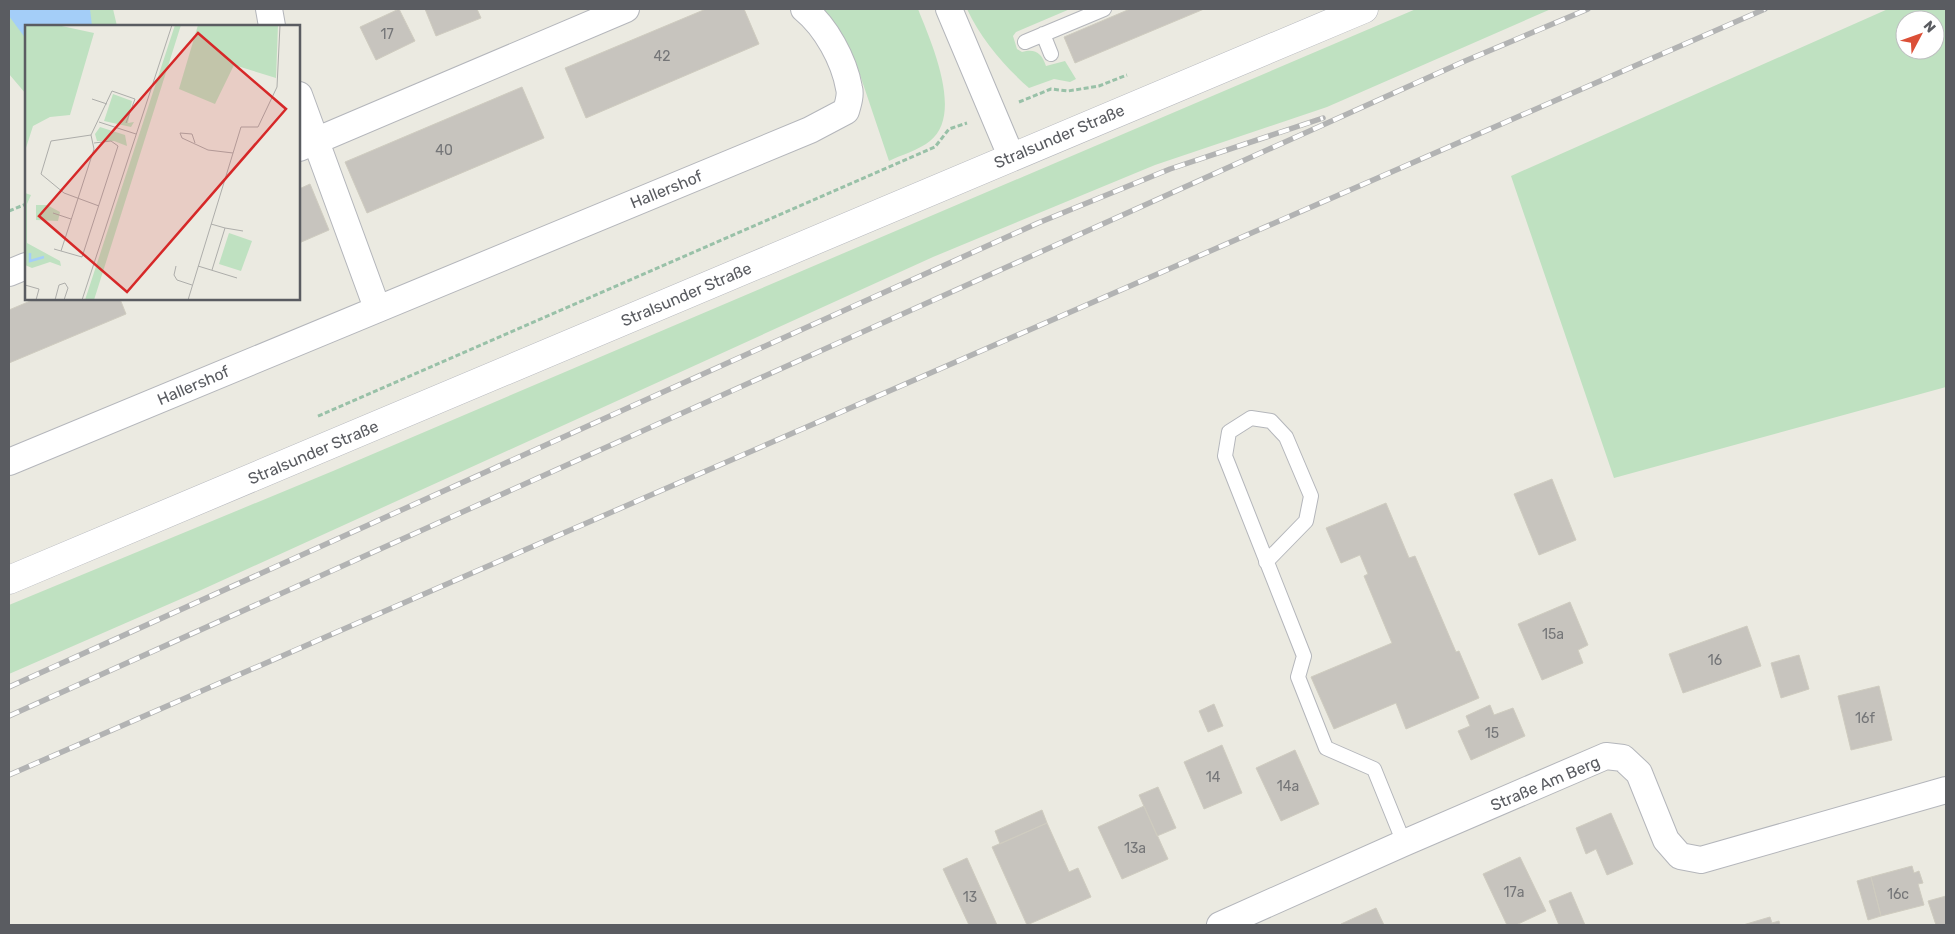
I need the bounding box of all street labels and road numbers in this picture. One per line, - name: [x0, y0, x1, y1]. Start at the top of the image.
- street label: Stralsunder Straße: [991, 100, 1127, 173]
- street label: Hallershof: [627, 166, 706, 213]
- street label: Stralsunder Straße: [618, 258, 754, 331]
- street label: Hallershof: [154, 361, 233, 409]
- street label: Stralsunder Straße: [245, 416, 381, 489]
- street label: Straße Am Berg: [1488, 752, 1603, 815]

